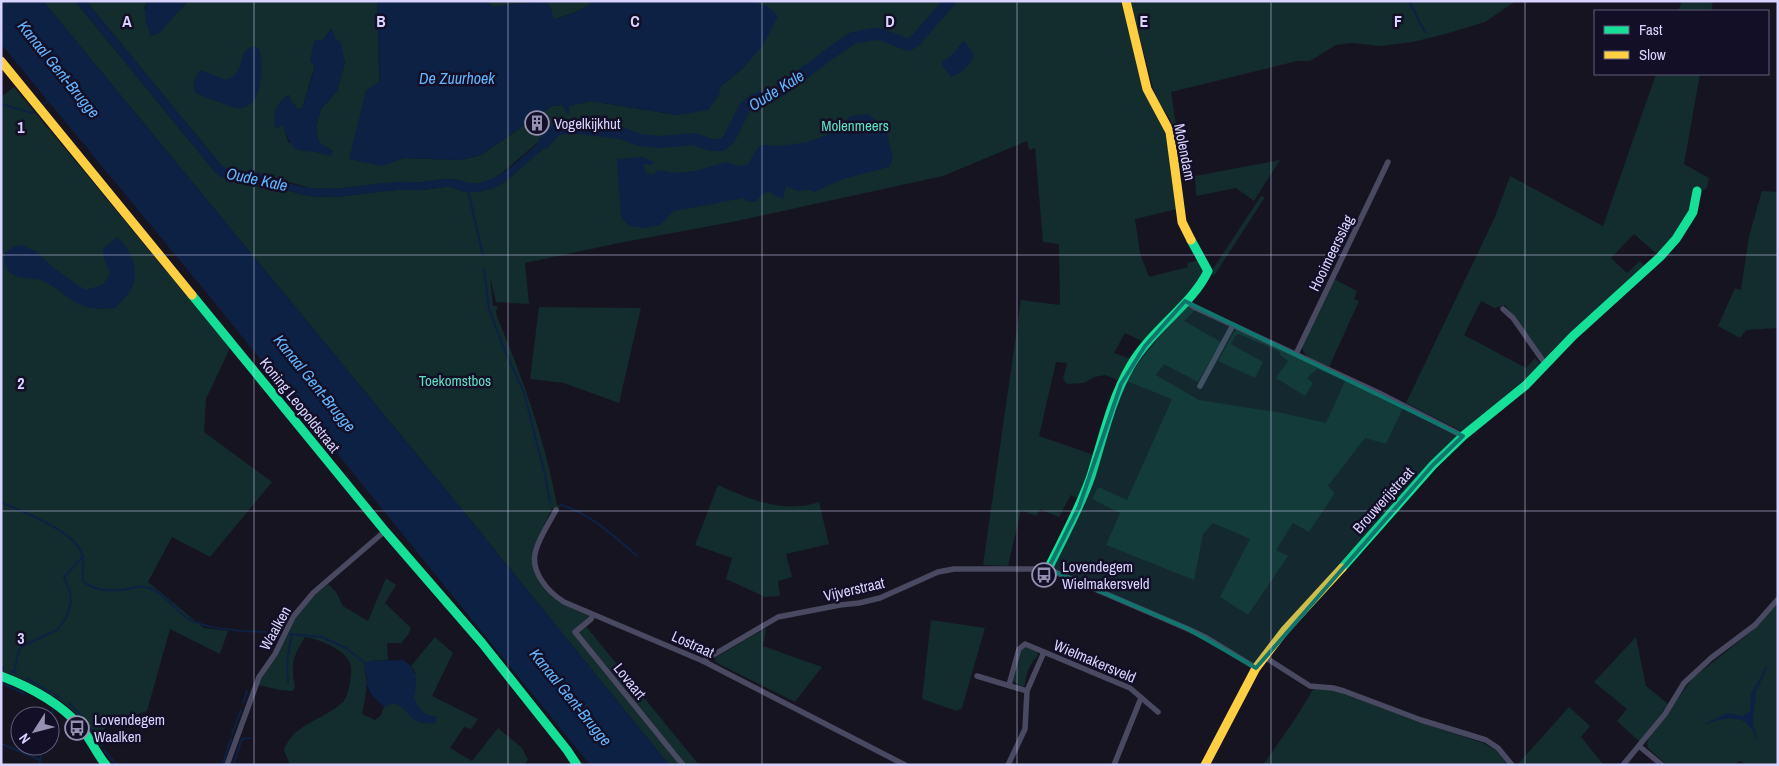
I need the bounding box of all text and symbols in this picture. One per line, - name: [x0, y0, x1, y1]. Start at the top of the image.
- text: A: [122, 10, 132, 32]
- text: B: [376, 10, 386, 32]
- text: C: [630, 10, 640, 32]
- text: D: [885, 10, 895, 32]
- text: E: [1140, 10, 1149, 32]
- text: F: [1394, 10, 1402, 32]
- legend: [1594, 10, 1769, 75]
- water label: Kanaal Gent-Brugge: [13, 16, 105, 122]
- text: Fast: [1639, 19, 1663, 40]
- text: Slow: [1639, 44, 1666, 65]
- water label: Oude Kale: [744, 64, 808, 116]
- water label: De Zuurhoek: [419, 67, 495, 89]
- building icon: Vogelkijkhut: [524, 110, 550, 136]
- place label: Vogelkijkhut: [554, 113, 621, 134]
- park label: Molenmeers: [821, 115, 889, 136]
- text: 1: [17, 116, 25, 138]
- street label: Molendam: [1169, 122, 1201, 182]
- water label: Oude Kale: [224, 162, 290, 196]
- street label: Hooimeersslag: [1303, 211, 1359, 295]
- water label: Kanaal Gent-Brugge: [269, 330, 361, 436]
- street label: Koning Leopoldstraat: [255, 353, 345, 457]
- park label: Toekomstbos: [419, 370, 491, 391]
- text: 2: [17, 372, 25, 394]
- street label: Brouwerijstraat: [1348, 462, 1419, 538]
- place label: Lovendegem Wielmakersveld: [1062, 556, 1149, 594]
- bus stop icon: Lovendegem Wielmakersveld: [1031, 562, 1057, 588]
- street label: Vijverstraat: [821, 572, 887, 606]
- street label: Waalken: [254, 602, 296, 654]
- street label: Lostraat: [668, 625, 718, 663]
- text: 3: [17, 627, 25, 649]
- street label: Wielmakersveld: [1051, 634, 1139, 688]
- water label: Kanaal Gent-Brugge: [525, 644, 617, 750]
- street label: Lovaart: [609, 658, 651, 704]
- north arrow: [10, 706, 60, 756]
- place label: Lovendegem Waalken: [94, 709, 165, 747]
- bus stop icon: Lovendegem Waalken: [64, 715, 90, 741]
- text: N: [15, 730, 34, 747]

